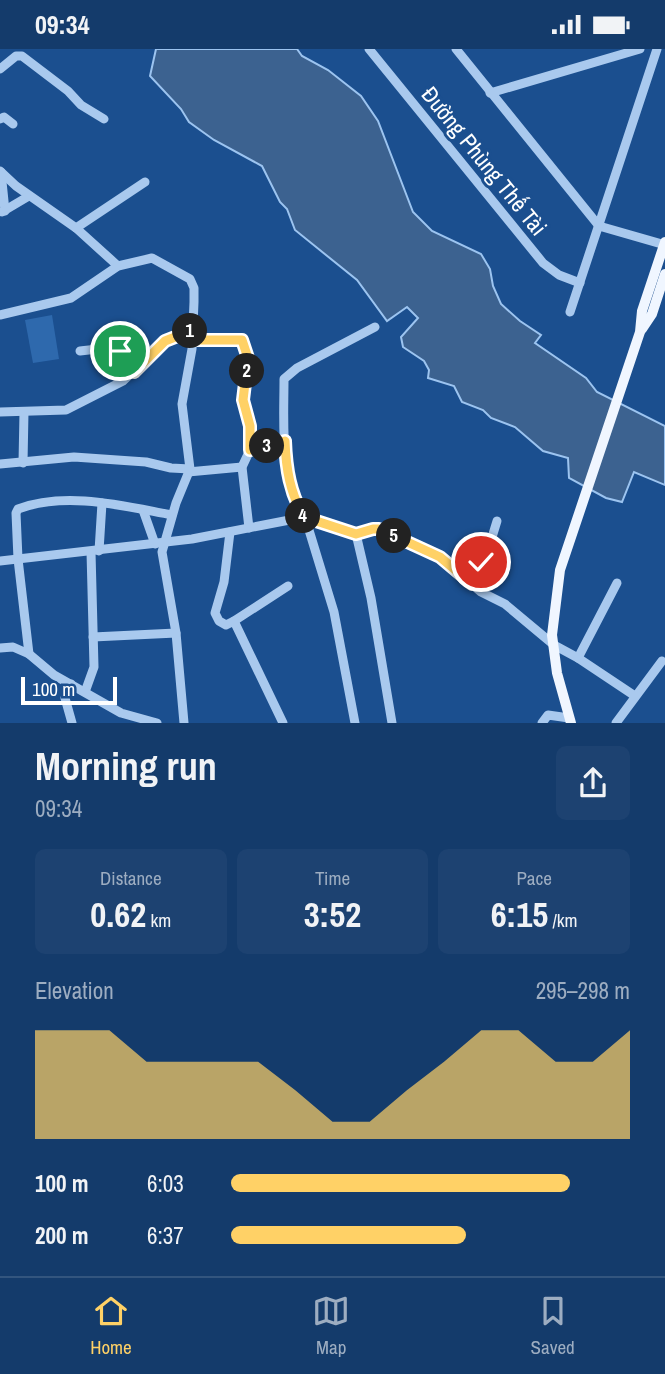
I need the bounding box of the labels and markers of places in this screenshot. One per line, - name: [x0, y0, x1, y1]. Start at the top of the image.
- pin: 1: [172, 313, 208, 349]
- pin: [90, 321, 150, 381]
- pin: 2: [230, 353, 264, 389]
- pin: 3: [250, 429, 284, 463]
- pin: 4: [286, 498, 320, 533]
- pin: 5: [376, 519, 412, 553]
- pin: [451, 532, 511, 592]

